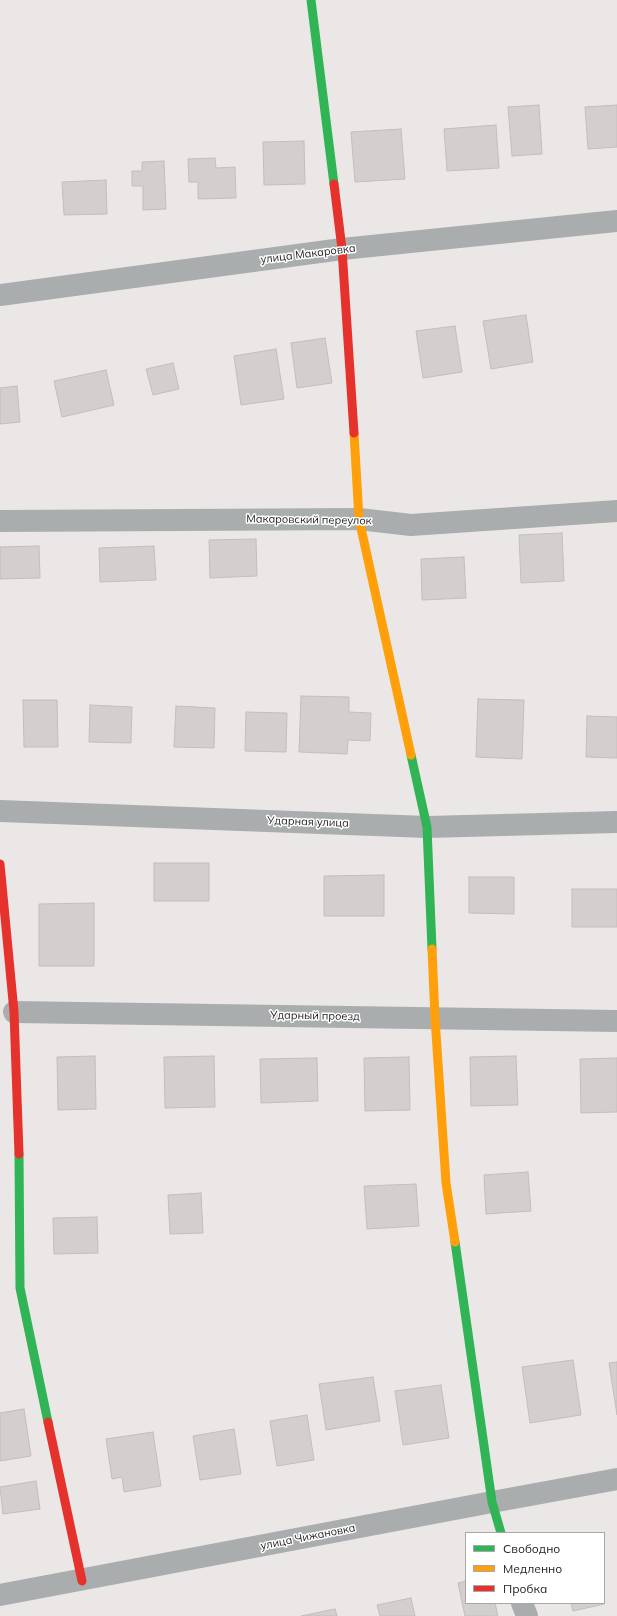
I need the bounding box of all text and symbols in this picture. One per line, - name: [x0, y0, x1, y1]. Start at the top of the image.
- street label: улица Макаровка: [260, 242, 356, 266]
- street label: Макаровский переулок: [246, 512, 372, 528]
- street label: Ударная улица: [267, 814, 349, 830]
- street label: Ударный проезд: [270, 1009, 360, 1023]
- street label: улица Чижановка: [259, 1521, 357, 1553]
- legend: [465, 1532, 605, 1604]
- text: Свободно: [503, 1541, 560, 1556]
- text: Медленно: [503, 1561, 562, 1576]
- text: Пробка: [503, 1581, 547, 1596]

